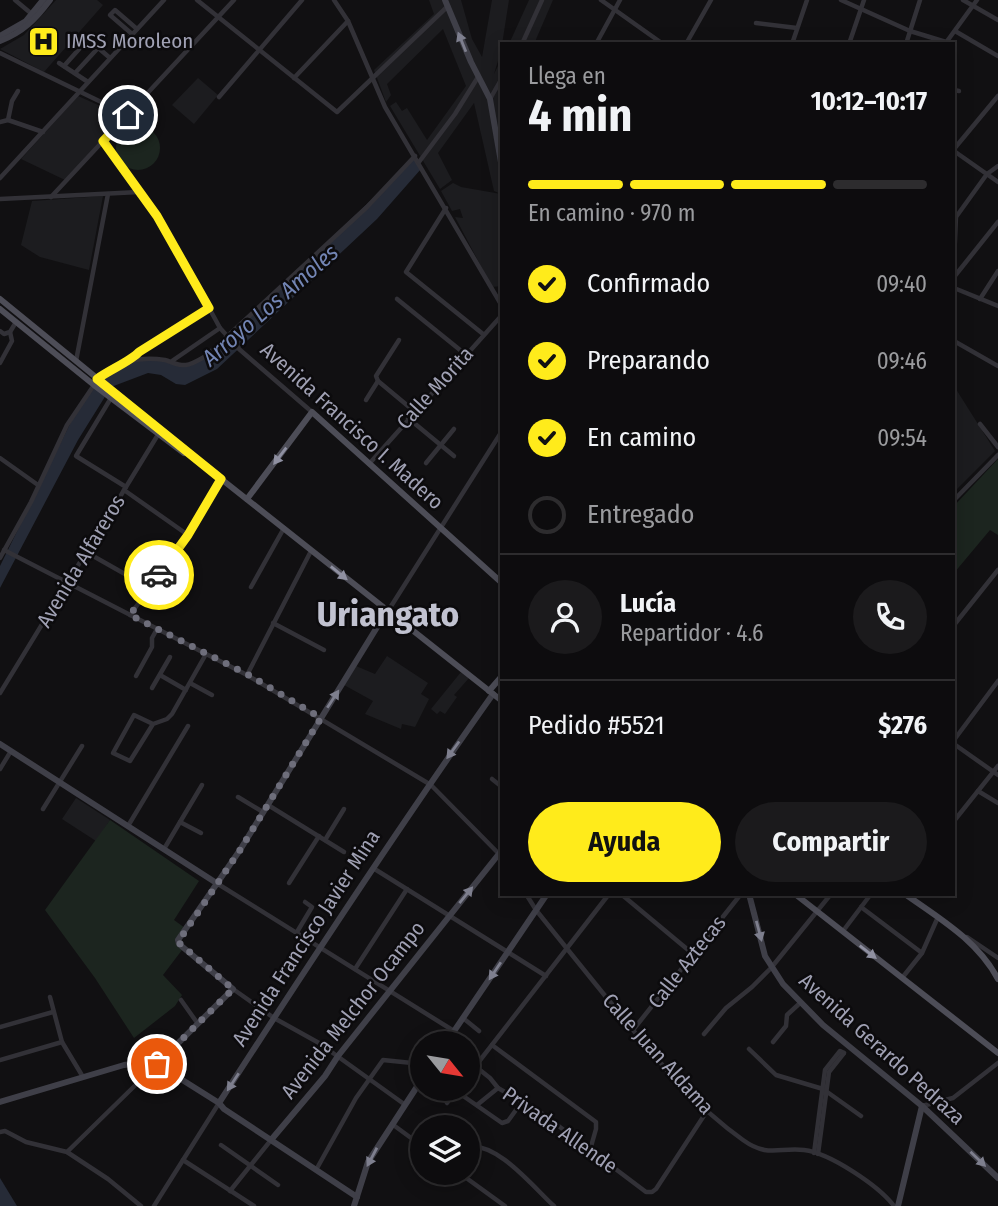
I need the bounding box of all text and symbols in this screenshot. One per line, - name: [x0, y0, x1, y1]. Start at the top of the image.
- hospital icon: IMSS Moroleon: [26, 24, 60, 58]
- place label: IMSS Moroleon: [66, 28, 193, 54]
- one-way arrow: [456, 31, 467, 52]
- text: Llega en: [528, 62, 606, 90]
- pin: [98, 85, 158, 145]
- text: 10:12–10:17: [811, 86, 927, 117]
- text: 4 min: [528, 88, 632, 143]
- icon: home: [109, 96, 147, 134]
- text: En camino · 970 m: [528, 199, 695, 227]
- water label: Arroyo Los Amoles: [195, 238, 344, 372]
- icon: check: [528, 265, 566, 303]
- text: Confirmado: [587, 268, 710, 299]
- text: 09:40: [876, 270, 927, 298]
- street label: Avenida Francisco I. Madero: [255, 337, 449, 515]
- street label: Calle Morita: [391, 341, 479, 435]
- icon: check: [528, 342, 566, 380]
- text: Preparando: [587, 345, 710, 376]
- text: 09:46: [877, 347, 927, 375]
- icon: check: [528, 419, 566, 457]
- text: En camino: [587, 422, 696, 453]
- text: 09:54: [877, 424, 927, 452]
- one-way arrow: [273, 446, 287, 465]
- street label: Avenida Alfareros: [31, 490, 131, 632]
- text: Entregado: [587, 499, 694, 530]
- courier: [124, 540, 194, 610]
- icon: car: [140, 556, 178, 594]
- one-way arrow: [329, 565, 347, 580]
- button: person: [528, 580, 602, 654]
- button: phone: [853, 580, 927, 654]
- text: Lucía: [620, 588, 676, 619]
- district label: Uriangato: [317, 593, 459, 635]
- text: Repartidor · 4.6: [620, 619, 764, 647]
- one-way arrow: [327, 689, 340, 709]
- text: Pedido #5521: [528, 710, 665, 741]
- text: $276: [878, 710, 927, 741]
- one-way arrow: [447, 741, 461, 759]
- button: Ayuda: [528, 802, 721, 882]
- button: Compartir: [735, 802, 927, 882]
- street label: Avenida Francisco Javier Mina: [226, 825, 386, 1051]
- one-way arrow: [458, 886, 472, 904]
- street label: Calle Aztecas: [643, 910, 731, 1014]
- street label: Avenida Melchor Ocampo: [276, 916, 430, 1104]
- one-way arrow: [754, 921, 764, 942]
- one-way arrow: [858, 944, 876, 959]
- one-way arrow: [488, 962, 502, 980]
- street label: Avenida Gerardo Pedraza: [794, 968, 970, 1130]
- street label: Calle Juan Aldama: [597, 988, 719, 1120]
- north arrow: [410, 1031, 480, 1101]
- map controls: [410, 1031, 480, 1185]
- pin: [127, 1034, 187, 1094]
- icon: bag: [138, 1045, 176, 1083]
- one-way arrow: [226, 1073, 240, 1091]
- street label: Privada Allende: [498, 1081, 622, 1179]
- button: layers: [410, 1115, 480, 1185]
- one-way arrow: [367, 1147, 378, 1167]
- one-way arrow: [969, 1150, 986, 1166]

